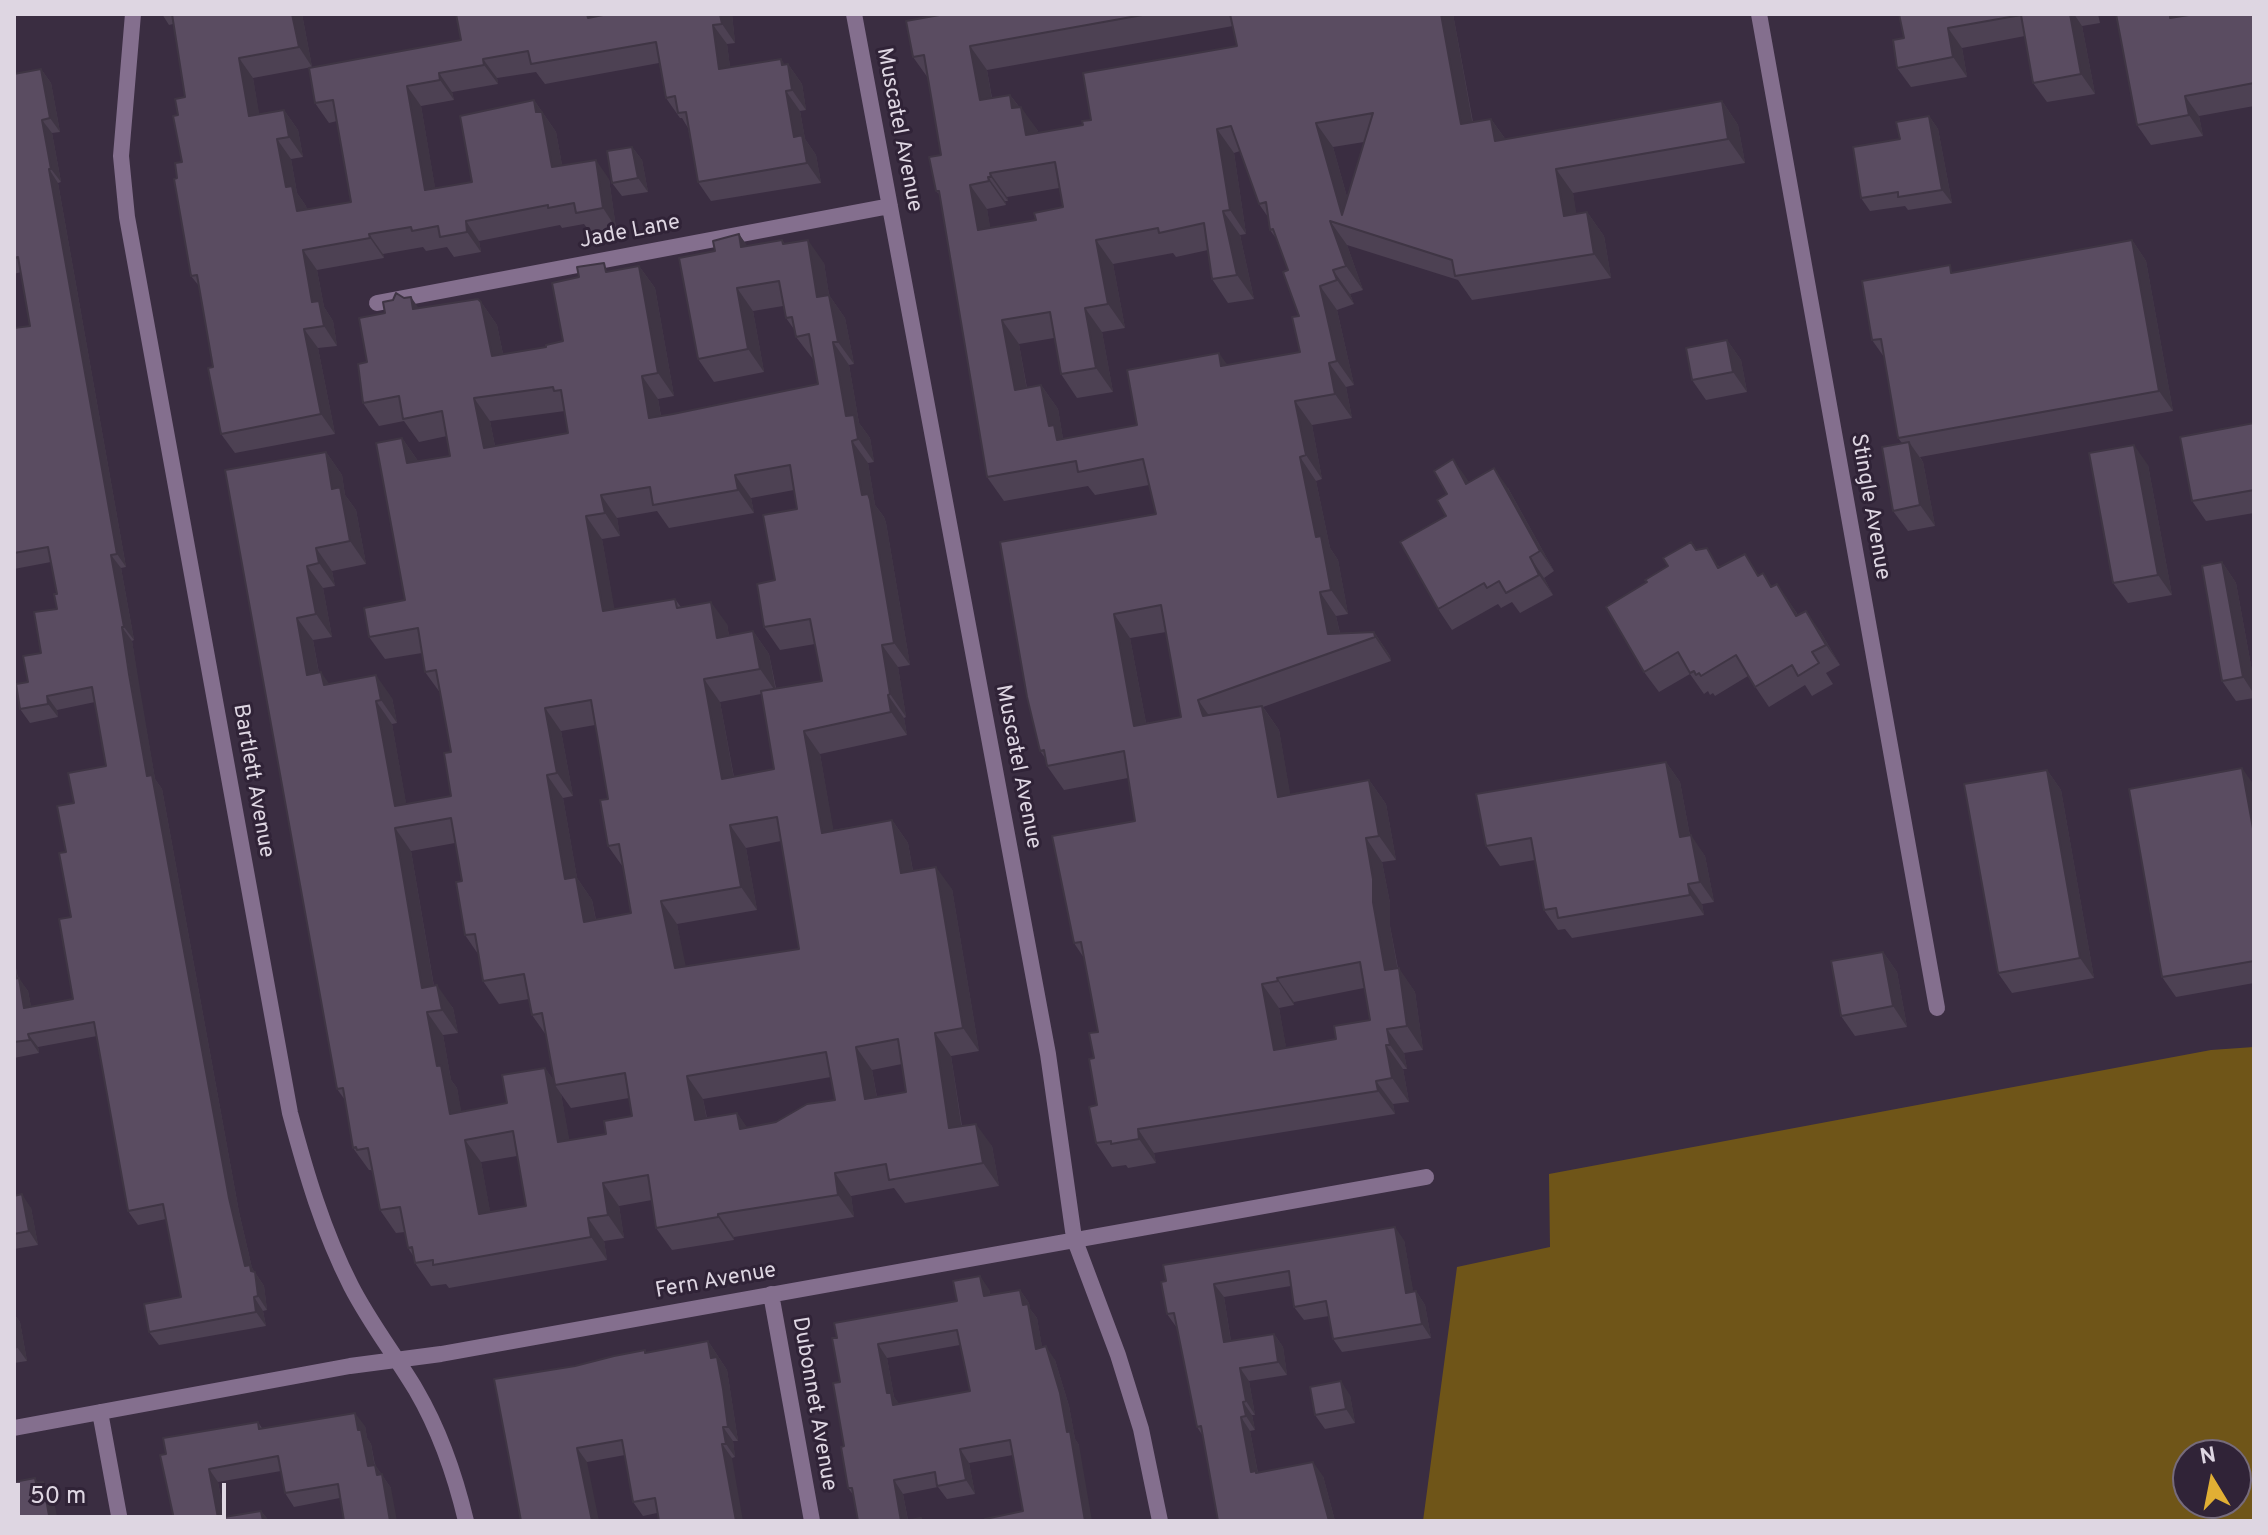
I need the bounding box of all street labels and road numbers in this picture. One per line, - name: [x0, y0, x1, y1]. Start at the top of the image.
- street label: Muscatel Avenue: [869, 46, 927, 214]
- street label: Jade Lane: [577, 210, 683, 256]
- street label: Stingle Avenue: [1843, 432, 1895, 582]
- street label: Muscatel Avenue: [988, 683, 1046, 851]
- street label: Bartlett Avenue: [225, 702, 279, 860]
- street label: Fern Avenue: [654, 1258, 778, 1306]
- street label: Dubonnet Avenue: [785, 1315, 841, 1493]

